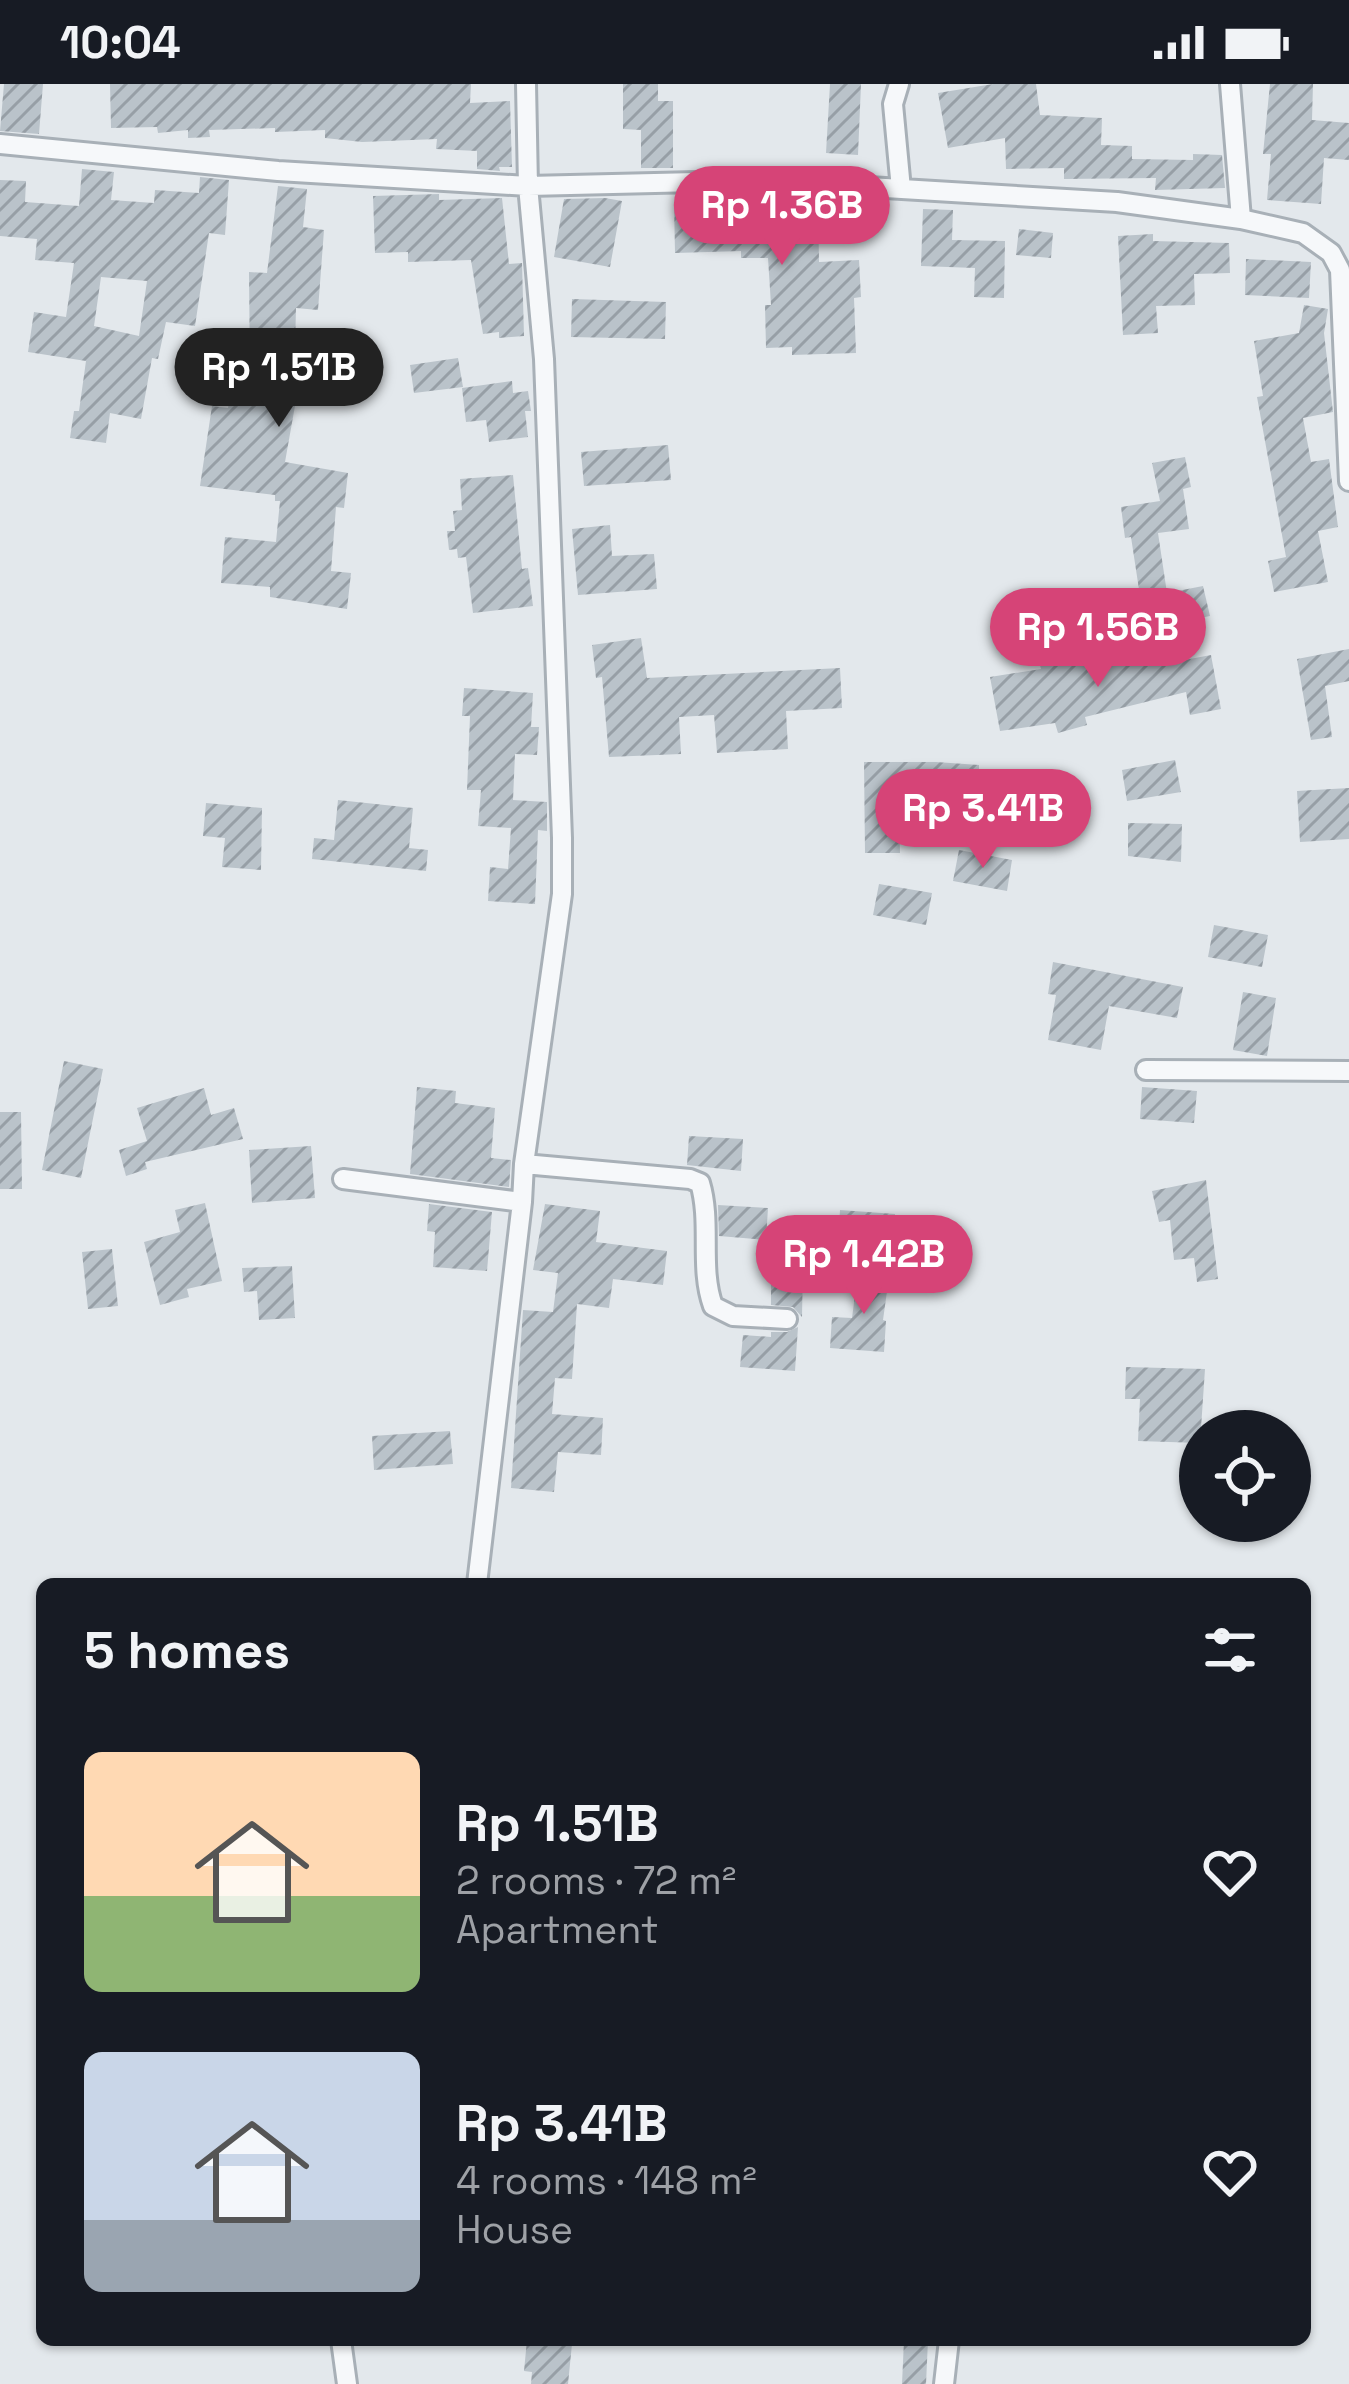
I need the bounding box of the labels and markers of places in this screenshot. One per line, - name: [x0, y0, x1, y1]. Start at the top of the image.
- pin: Rp 1.36B: [658, 166, 906, 268]
- pin: Rp 1.51B: [155, 328, 403, 430]
- pin: Rp 1.56B: [974, 588, 1222, 690]
- pin: Rp 3.41B: [859, 769, 1107, 871]
- pin: Rp 1.42B: [740, 1215, 988, 1317]

